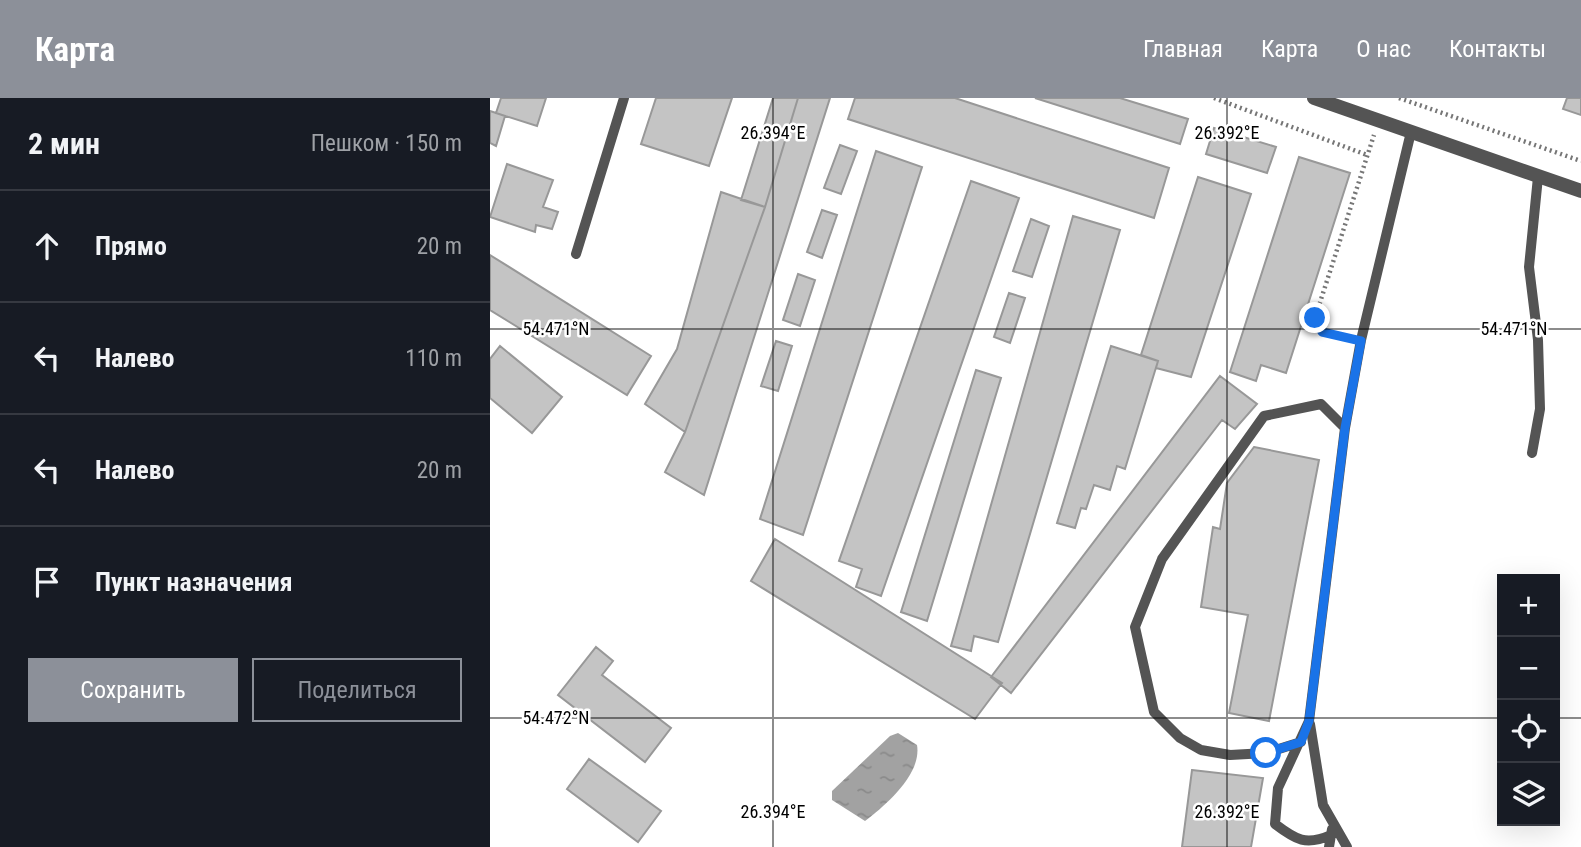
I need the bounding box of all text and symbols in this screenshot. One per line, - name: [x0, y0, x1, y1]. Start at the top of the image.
- text: Карта: [35, 30, 115, 69]
- text: Главная: [1143, 35, 1223, 63]
- text: Карта: [1261, 35, 1318, 63]
- text: О нас: [1356, 35, 1411, 63]
- text: Контакты: [1449, 35, 1546, 63]
- text: 26.394°E: [741, 122, 805, 143]
- text: 26.392°E: [1195, 122, 1259, 143]
- text: 2 мин: [28, 126, 100, 161]
- text: Пешком · 150 m: [311, 130, 462, 157]
- icon: ahead: [28, 227, 66, 265]
- text: Прямо: [95, 231, 167, 261]
- text: 20 m: [417, 233, 462, 260]
- route end: [1299, 302, 1330, 333]
- text: 54.471°N: [522, 318, 590, 339]
- text: 54.471°N: [1480, 318, 1548, 339]
- icon: left: [28, 339, 66, 377]
- text: Налево: [95, 343, 175, 373]
- text: 110 m: [405, 345, 462, 372]
- icon: left: [28, 451, 66, 489]
- text: Налево: [95, 455, 175, 485]
- text: 20 m: [417, 457, 462, 484]
- icon: arrive: [28, 563, 66, 601]
- text: Пункт назначения: [95, 567, 293, 597]
- map controls: [1497, 574, 1560, 826]
- button: +: [1497, 574, 1560, 637]
- button: −: [1497, 637, 1560, 700]
- button: Сохранить: [28, 658, 238, 722]
- button: Поделиться: [252, 658, 462, 722]
- button: locate: [1497, 700, 1560, 763]
- text: 54.472°N: [522, 707, 590, 728]
- route start: [1250, 737, 1281, 768]
- button: layers: [1497, 763, 1560, 826]
- text: 26.394°E: [741, 801, 805, 822]
- text: 26.392°E: [1195, 801, 1259, 822]

